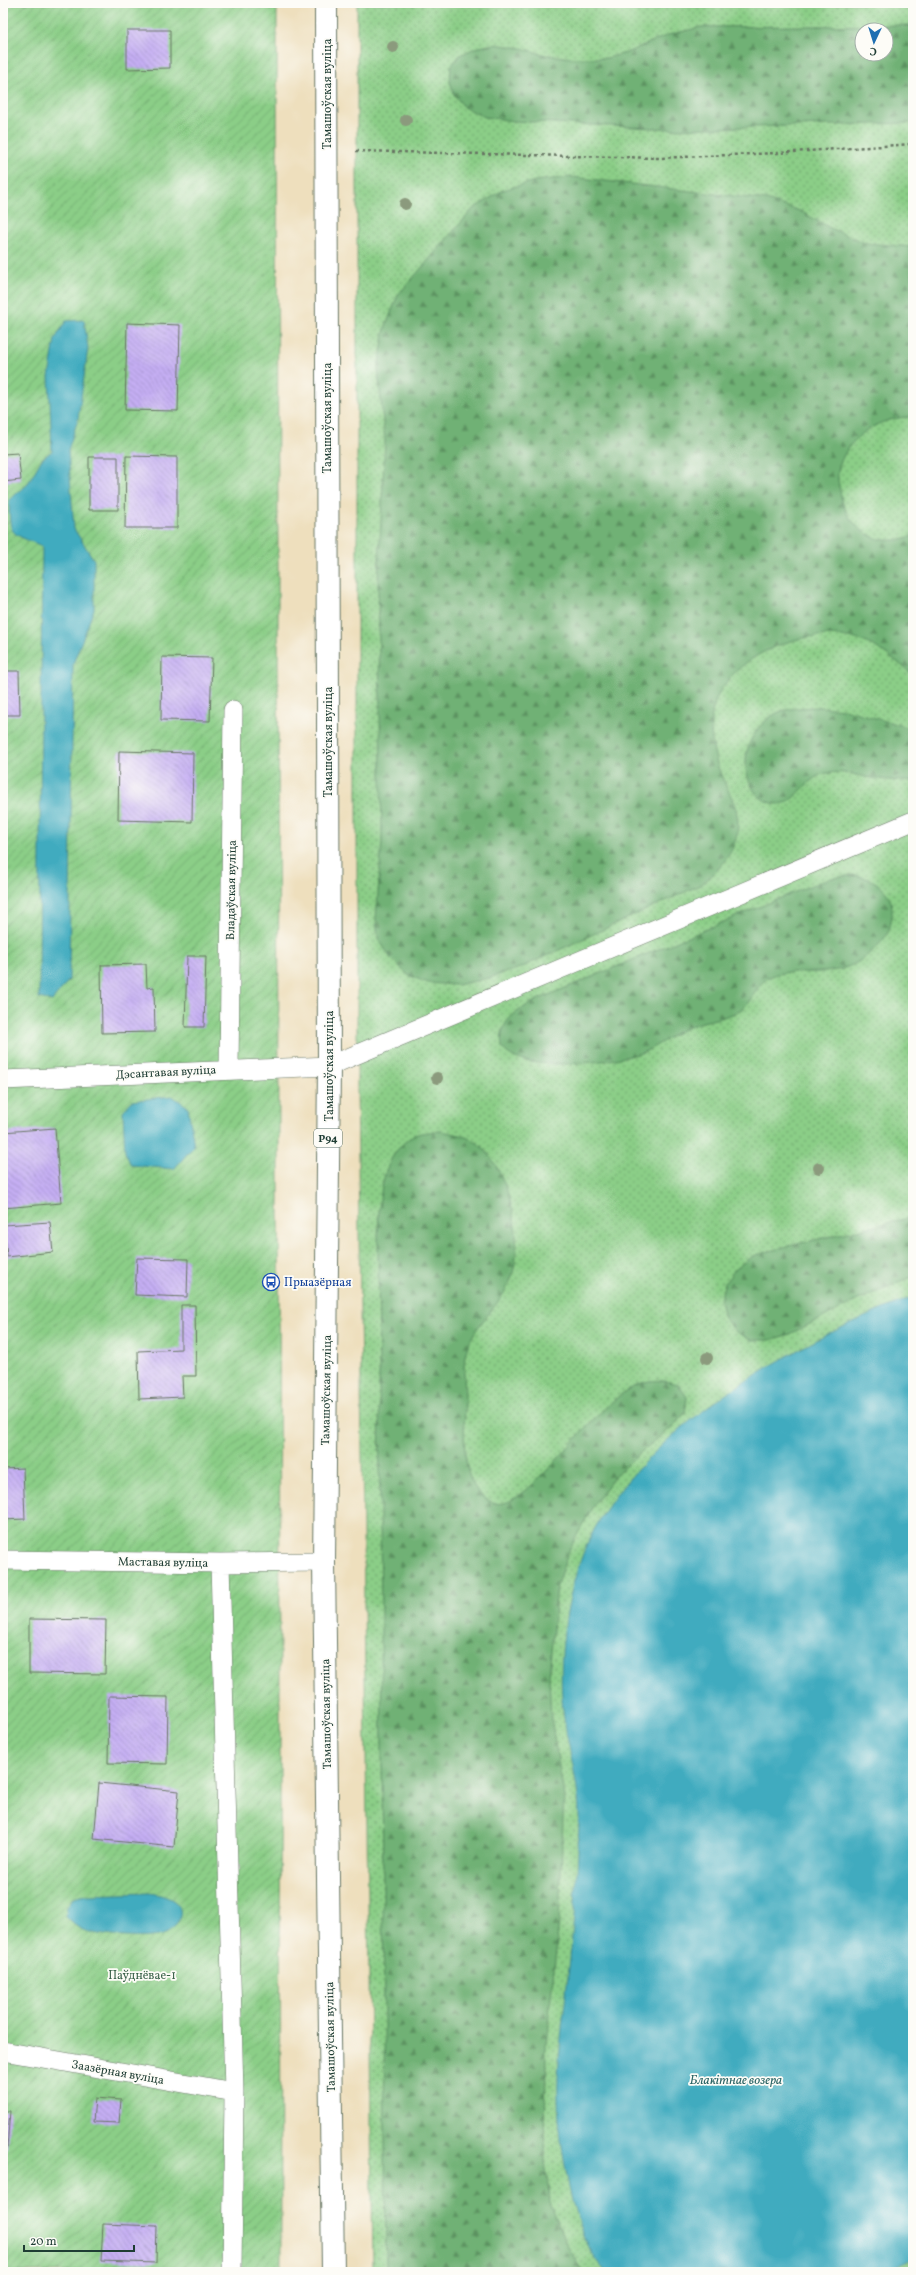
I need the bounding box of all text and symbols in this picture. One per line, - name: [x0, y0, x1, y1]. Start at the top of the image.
- north arrow: [854, 22, 894, 62]
- street label: Тамашоўская вуліца: [320, 39, 336, 149]
- text: С: [869, 43, 877, 58]
- street label: Тамашоўская вуліца: [320, 363, 336, 473]
- street label: Тамашоўская вуліца: [321, 687, 337, 797]
- street label: Владаўская вуліца: [223, 840, 241, 940]
- street label: Тамашоўская вуліца: [322, 1011, 338, 1121]
- street label: Дэсантавая вуліца: [115, 1062, 217, 1084]
- road number: Р94: [314, 1129, 342, 1147]
- bus stop icon: Прыазёрная: [261, 1272, 281, 1292]
- place label: Прыазёрная: [284, 1275, 352, 1291]
- street label: Тамашоўская вуліца: [318, 1334, 336, 1446]
- street label: Маставая вуліца: [118, 1554, 208, 1572]
- street label: Тамашоўская вуліца: [318, 1658, 336, 1770]
- park label: Паўднёвае-1: [108, 1968, 176, 1984]
- street label: Тамашоўская вуліца: [322, 1981, 340, 2093]
- street label: Заазёрная вуліца: [70, 2057, 165, 2089]
- water label: Блакітнае возера: [690, 2072, 782, 2090]
- scale bar: [24, 2227, 134, 2253]
- text: 20 m: [30, 2234, 57, 2250]

